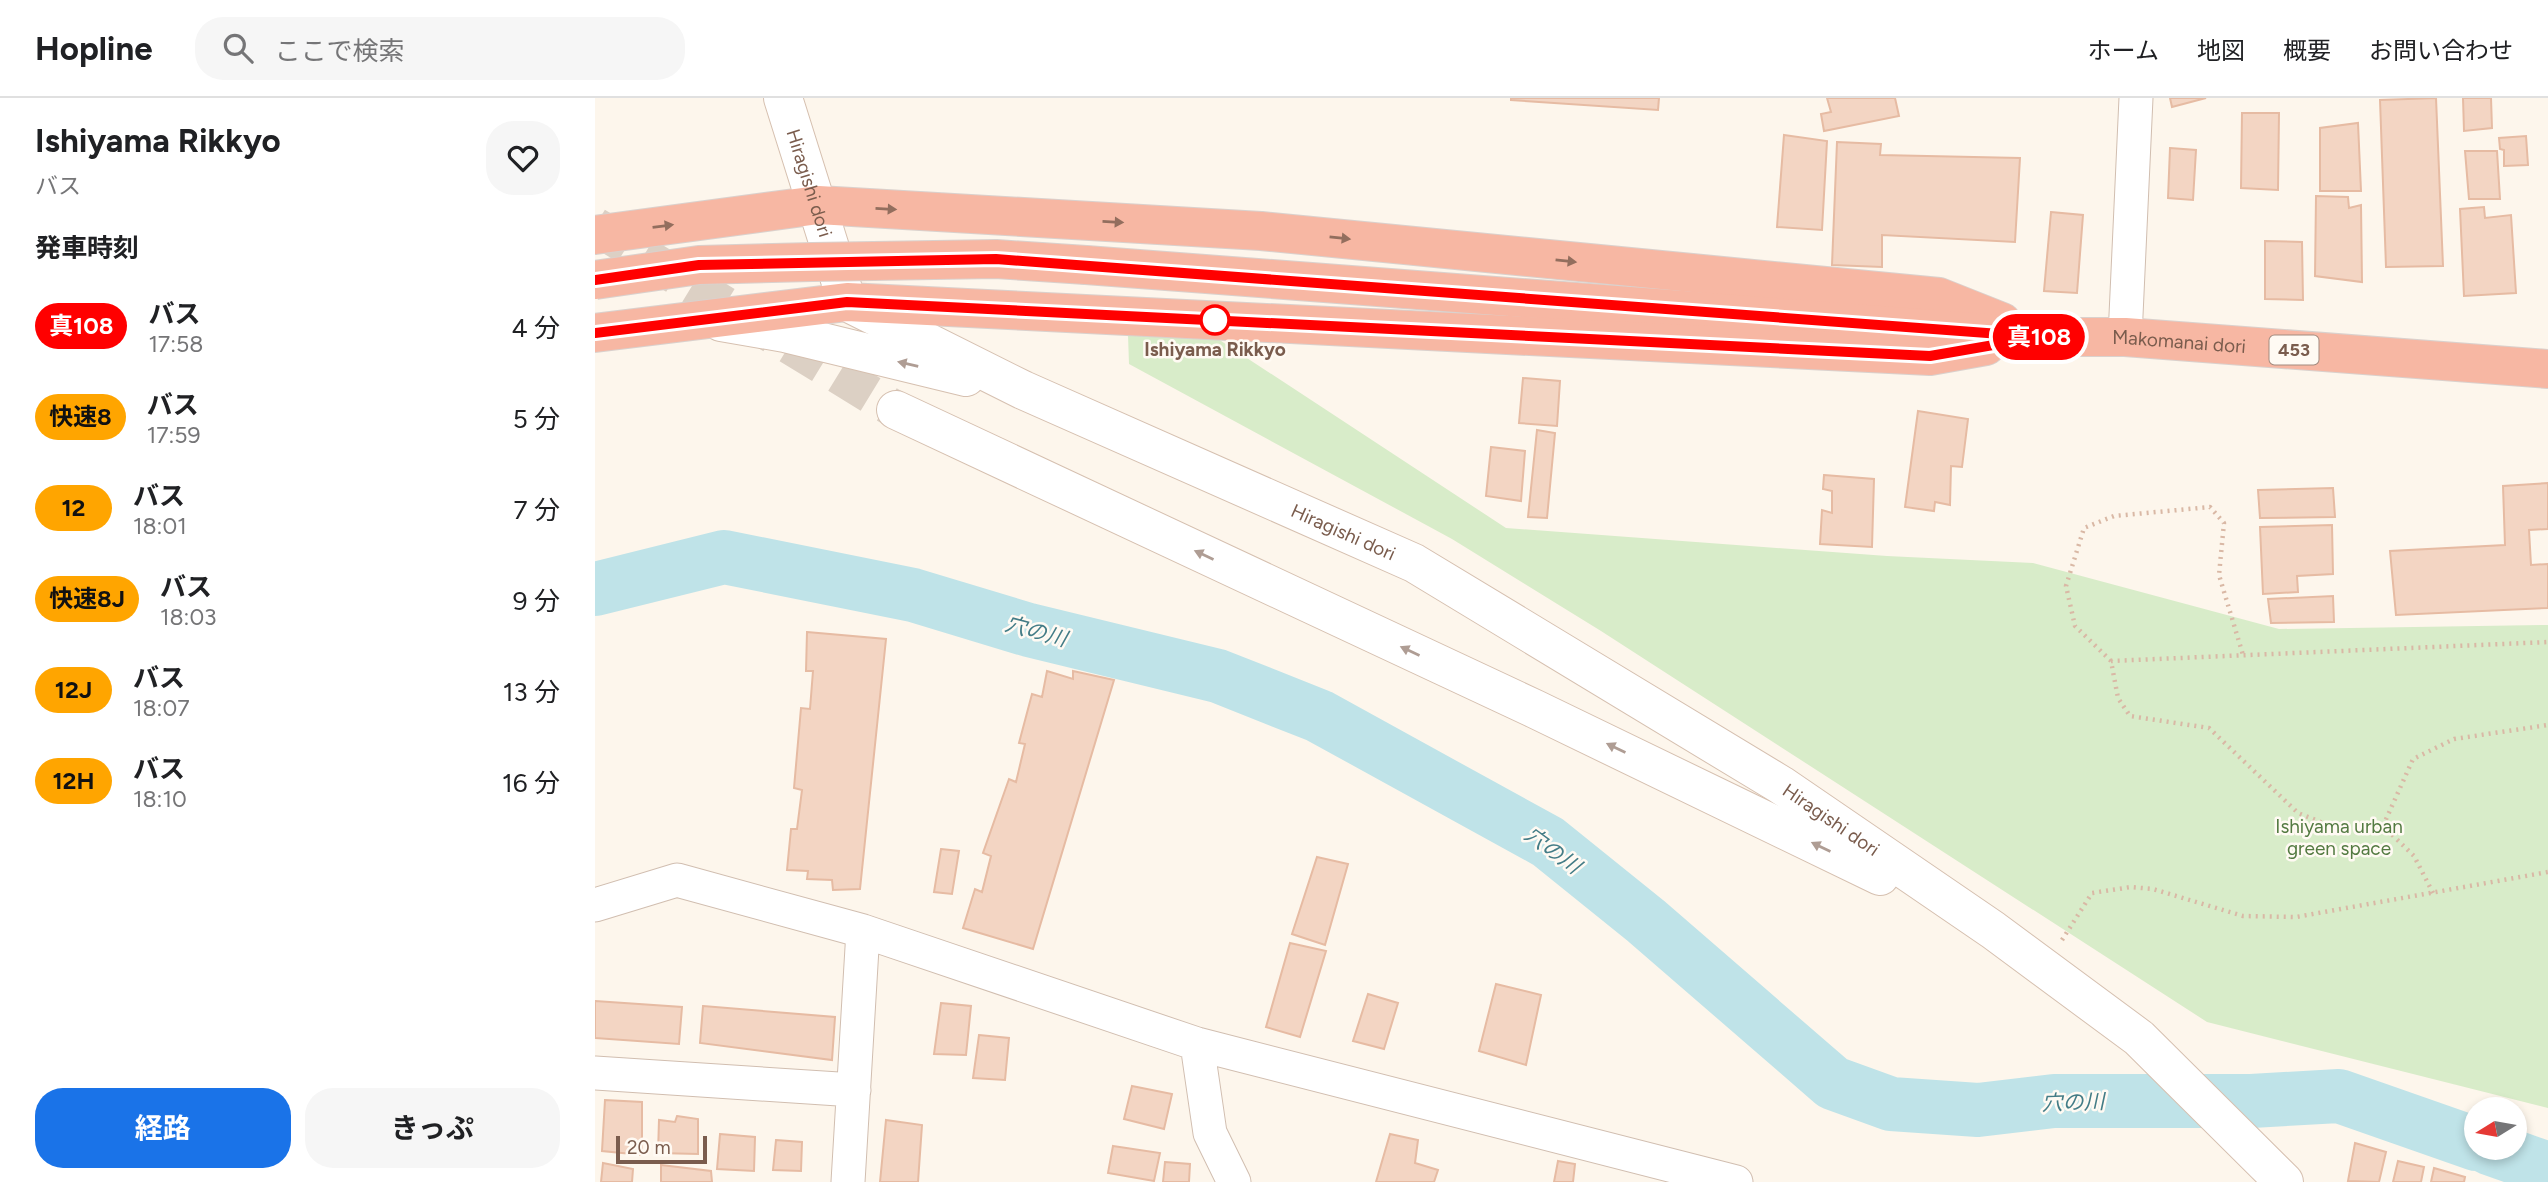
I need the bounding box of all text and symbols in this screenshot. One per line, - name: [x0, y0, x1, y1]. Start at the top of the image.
- search box: [195, 17, 685, 80]
- text: Hopline: [35, 29, 153, 68]
- icon: search: [219, 29, 257, 67]
- text: ここで検索: [275, 35, 405, 67]
- text: ホーム: [2088, 36, 2159, 65]
- text: 地図: [2197, 36, 2245, 65]
- text: 概要: [2283, 36, 2331, 65]
- text: お問い合わせ: [2369, 36, 2513, 65]
- text: Ishiyama Rikkyo: [35, 121, 281, 160]
- button: heart: [486, 121, 560, 195]
- street label: Hiragishi dori: [782, 126, 837, 240]
- text: バス: [35, 172, 81, 200]
- one-way arrow: [875, 204, 897, 215]
- one-way arrow: [1102, 217, 1124, 228]
- one-way arrow: [652, 220, 674, 231]
- text: 発車時刻: [35, 232, 139, 264]
- one-way arrow: [1329, 233, 1351, 244]
- one-way arrow: [1556, 255, 1578, 266]
- text: バス: [148, 298, 200, 330]
- marker: Ishiyama Rikkyo: [1200, 305, 1230, 335]
- text: 真108: [49, 311, 113, 340]
- text: 4 分: [511, 312, 560, 344]
- line badge: 真108: [1990, 314, 2088, 360]
- text: 真108: [2007, 322, 2071, 351]
- street label: Makomanai dori: [2112, 326, 2247, 358]
- text: 17:58: [148, 330, 203, 358]
- road number: 453: [2269, 336, 2319, 364]
- place label: Ishiyama Rikkyo: [1144, 338, 1286, 361]
- one-way arrow: [897, 358, 919, 369]
- text: バス: [147, 389, 199, 421]
- text: 快速8: [49, 402, 112, 431]
- text: 5 分: [513, 403, 560, 435]
- text: 17:59: [147, 421, 201, 449]
- text: バス: [133, 480, 185, 512]
- text: 12: [61, 493, 86, 522]
- text: 7 分: [514, 494, 560, 526]
- street label: Hiragishi dori: [1288, 499, 1399, 565]
- text: 18:01: [133, 512, 187, 540]
- one-way arrow: [1194, 549, 1214, 560]
- text: バス: [160, 571, 212, 603]
- text: 快速8J: [49, 584, 125, 613]
- text: 9 分: [513, 585, 560, 617]
- text: 18:03: [160, 603, 217, 631]
- water label: 穴の川: [1002, 611, 1072, 652]
- one-way arrow: [1400, 645, 1420, 657]
- text: バス: [133, 662, 185, 694]
- text: 12J: [55, 675, 92, 704]
- text: 13 分: [503, 676, 560, 708]
- text: 18:07: [133, 694, 190, 722]
- one-way arrow: [1606, 743, 1626, 754]
- text: バス: [133, 753, 185, 785]
- text: 12H: [52, 766, 95, 795]
- text: 16 分: [502, 767, 560, 799]
- street label: Hiragishi dori: [1779, 778, 1884, 861]
- text: 18:10: [133, 785, 187, 813]
- park label: Ishiyama urban green space: [2275, 815, 2403, 860]
- water label: 穴の川: [1520, 821, 1587, 880]
- one-way arrow: [1811, 842, 1831, 853]
- button: 経路: [35, 1088, 291, 1168]
- button: きっぷ: [305, 1088, 560, 1168]
- water label: 穴の川: [2041, 1088, 2107, 1116]
- north arrow: [2464, 1097, 2527, 1160]
- map controls: [2464, 1097, 2527, 1160]
- scale bar: [616, 1133, 707, 1165]
- text: 20 m: [627, 1136, 671, 1159]

